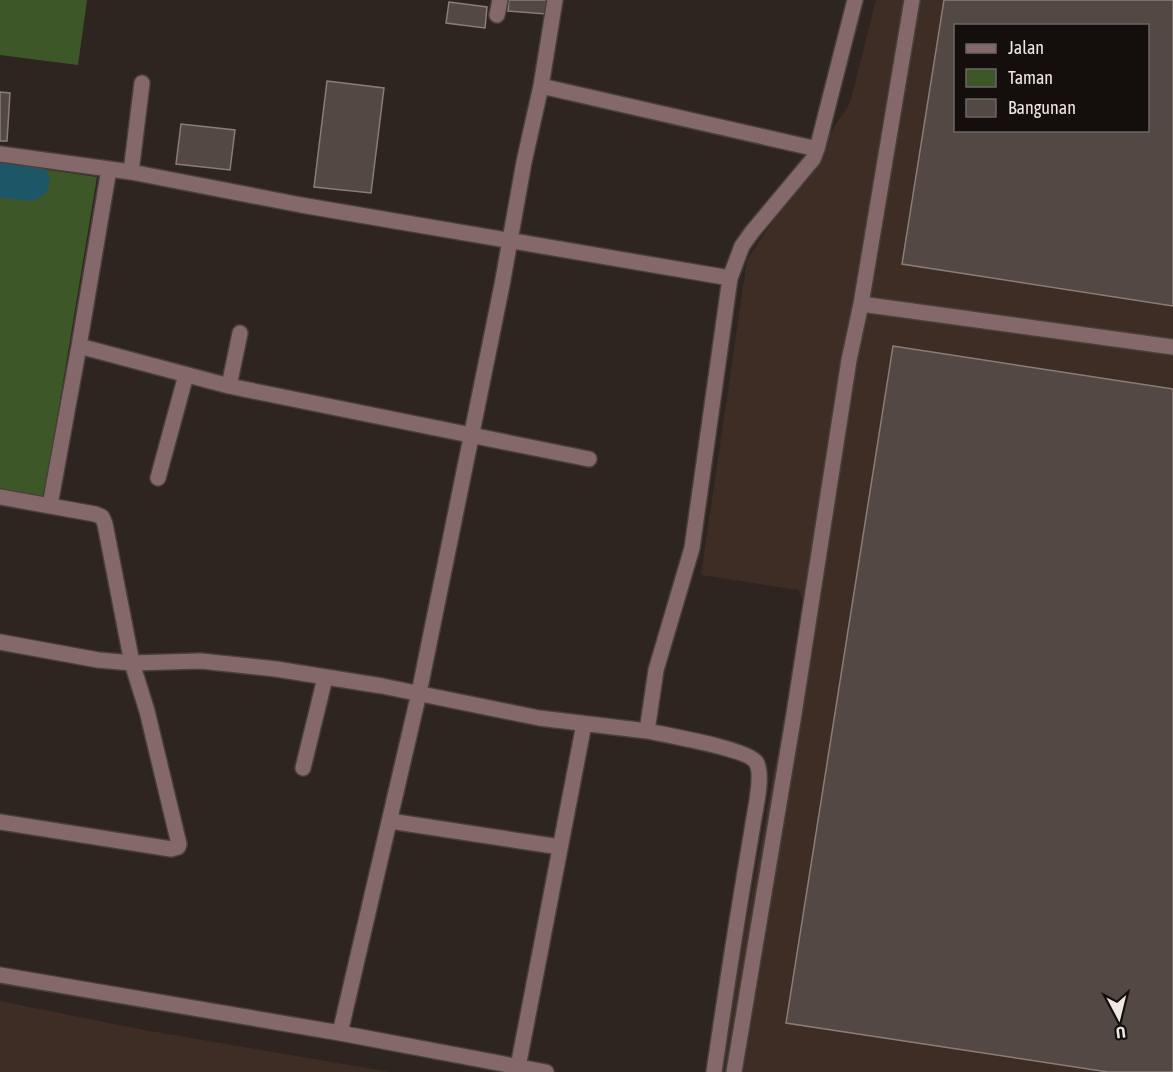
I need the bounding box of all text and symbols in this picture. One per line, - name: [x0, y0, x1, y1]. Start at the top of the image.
- legend: [954, 24, 1149, 132]
- text: Jalan: [1008, 37, 1044, 58]
- text: Taman: [1008, 67, 1053, 88]
- text: Bangunan: [1008, 97, 1076, 118]
- north arrow: [1089, 988, 1149, 1048]
- text: U: [1115, 1023, 1127, 1042]

